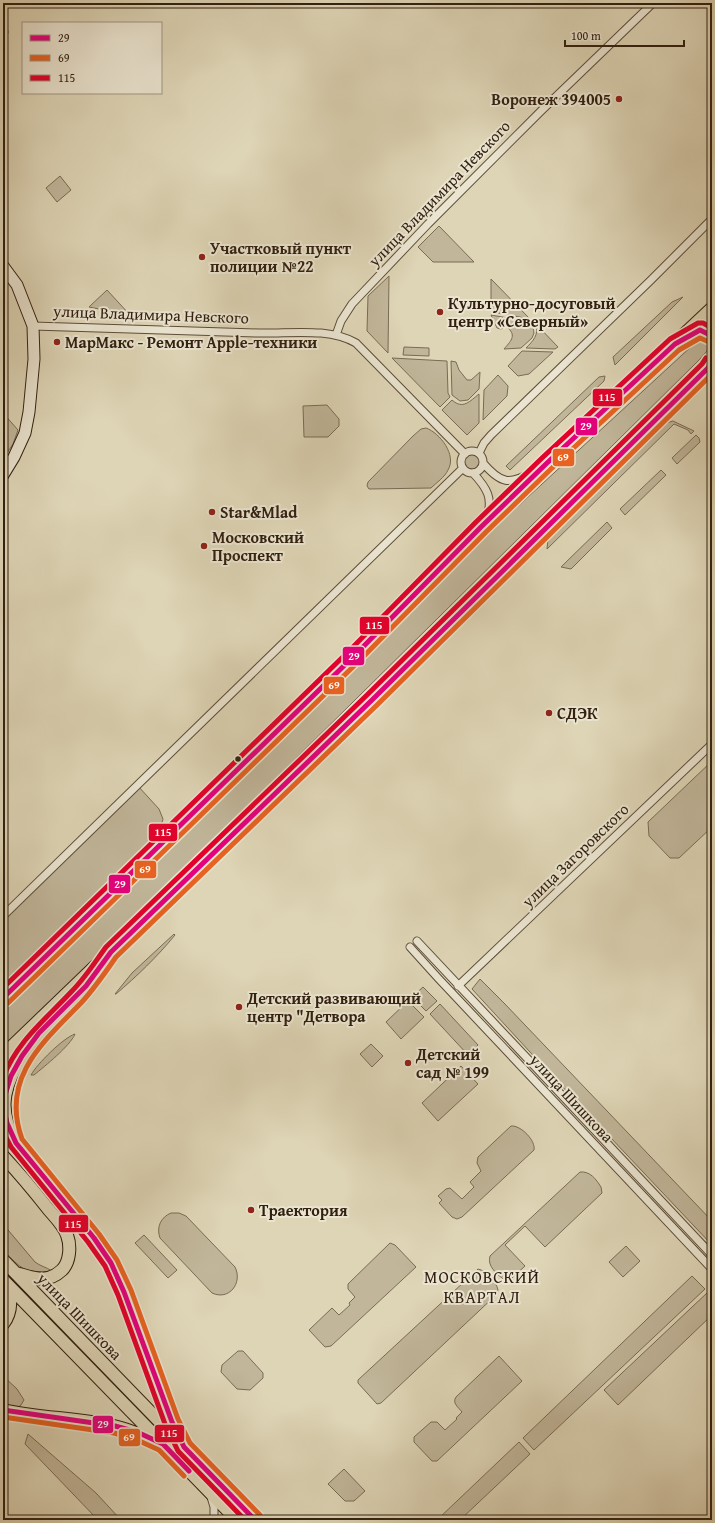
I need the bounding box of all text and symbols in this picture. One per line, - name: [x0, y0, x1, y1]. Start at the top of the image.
- legend: [22, 22, 162, 94]
- scale bar: [565, 22, 684, 48]
- text: 100 m: [571, 27, 601, 44]
- text: 29: [58, 29, 70, 46]
- text: 69: [58, 49, 70, 66]
- text: 115: [58, 69, 76, 86]
- place label: Воронеж 394005: [491, 87, 611, 111]
- marker: Воронеж 394005: [614, 94, 624, 104]
- street label: улица Владимира Невского: [362, 114, 516, 272]
- place label: Участковый пункт полиции №22: [210, 236, 351, 278]
- marker: Участковый пункт полиции №22: [197, 252, 207, 262]
- place label: Культурно-досуговый центр «Северный»: [448, 291, 616, 333]
- street label: улица Владимира Невского: [52, 299, 249, 329]
- marker: Культурно-досуговый центр «Северный»: [435, 307, 445, 317]
- place label: МарМакс - Ремонт Apple-техники: [65, 330, 317, 354]
- marker: МарМакс - Ремонт Apple-техники: [52, 337, 62, 347]
- line badge: 115: [592, 388, 623, 407]
- text: 115: [598, 389, 616, 405]
- line badge: 29: [575, 417, 598, 436]
- text: 29: [580, 418, 592, 434]
- line badge: 69: [552, 448, 575, 467]
- text: 69: [557, 449, 569, 465]
- place label: Star&Mlad: [220, 500, 298, 524]
- marker: Star&Mlad: [207, 507, 217, 517]
- place label: Московский Проспект: [212, 525, 304, 567]
- marker: Московский Проспект: [199, 541, 209, 551]
- line badge: 115: [359, 616, 390, 635]
- text: 115: [365, 617, 383, 633]
- line badge: 29: [342, 646, 365, 666]
- text: 29: [348, 648, 360, 664]
- line badge: 69: [323, 676, 345, 695]
- text: 69: [328, 677, 340, 693]
- place label: СДЭК: [557, 701, 598, 725]
- marker: СДЭК: [544, 708, 554, 718]
- unlabelled marker: [233, 754, 243, 764]
- street label: улица Загоровского: [515, 797, 634, 913]
- line badge: 115: [148, 823, 178, 842]
- text: 115: [154, 824, 172, 840]
- line badge: 69: [134, 860, 157, 879]
- text: 69: [139, 861, 151, 877]
- line badge: 29: [108, 874, 131, 894]
- text: 29: [114, 876, 126, 892]
- place label: Детский развивающий центр "Детвора: [246, 986, 421, 1028]
- marker: Детский развивающий центр "Детвора: [234, 1002, 244, 1012]
- place label: Детский сад № 199: [415, 1042, 489, 1084]
- street label: улица Шишкова: [524, 1048, 620, 1148]
- marker: Детский сад № 199: [403, 1058, 413, 1068]
- place label: Траектория: [259, 1198, 348, 1222]
- marker: Траектория: [246, 1205, 256, 1215]
- line badge: 115: [58, 1214, 89, 1233]
- text: 115: [64, 1216, 82, 1232]
- district label: МОСКОВСКИЙ КВАРТАЛ: [424, 1264, 540, 1309]
- street label: улица Шишкова: [31, 1266, 128, 1365]
- line badge: 29: [92, 1415, 114, 1434]
- text: 29: [97, 1416, 109, 1432]
- line badge: 115: [154, 1424, 185, 1443]
- text: 115: [160, 1425, 178, 1441]
- line badge: 69: [118, 1428, 141, 1447]
- text: 69: [123, 1429, 135, 1445]

